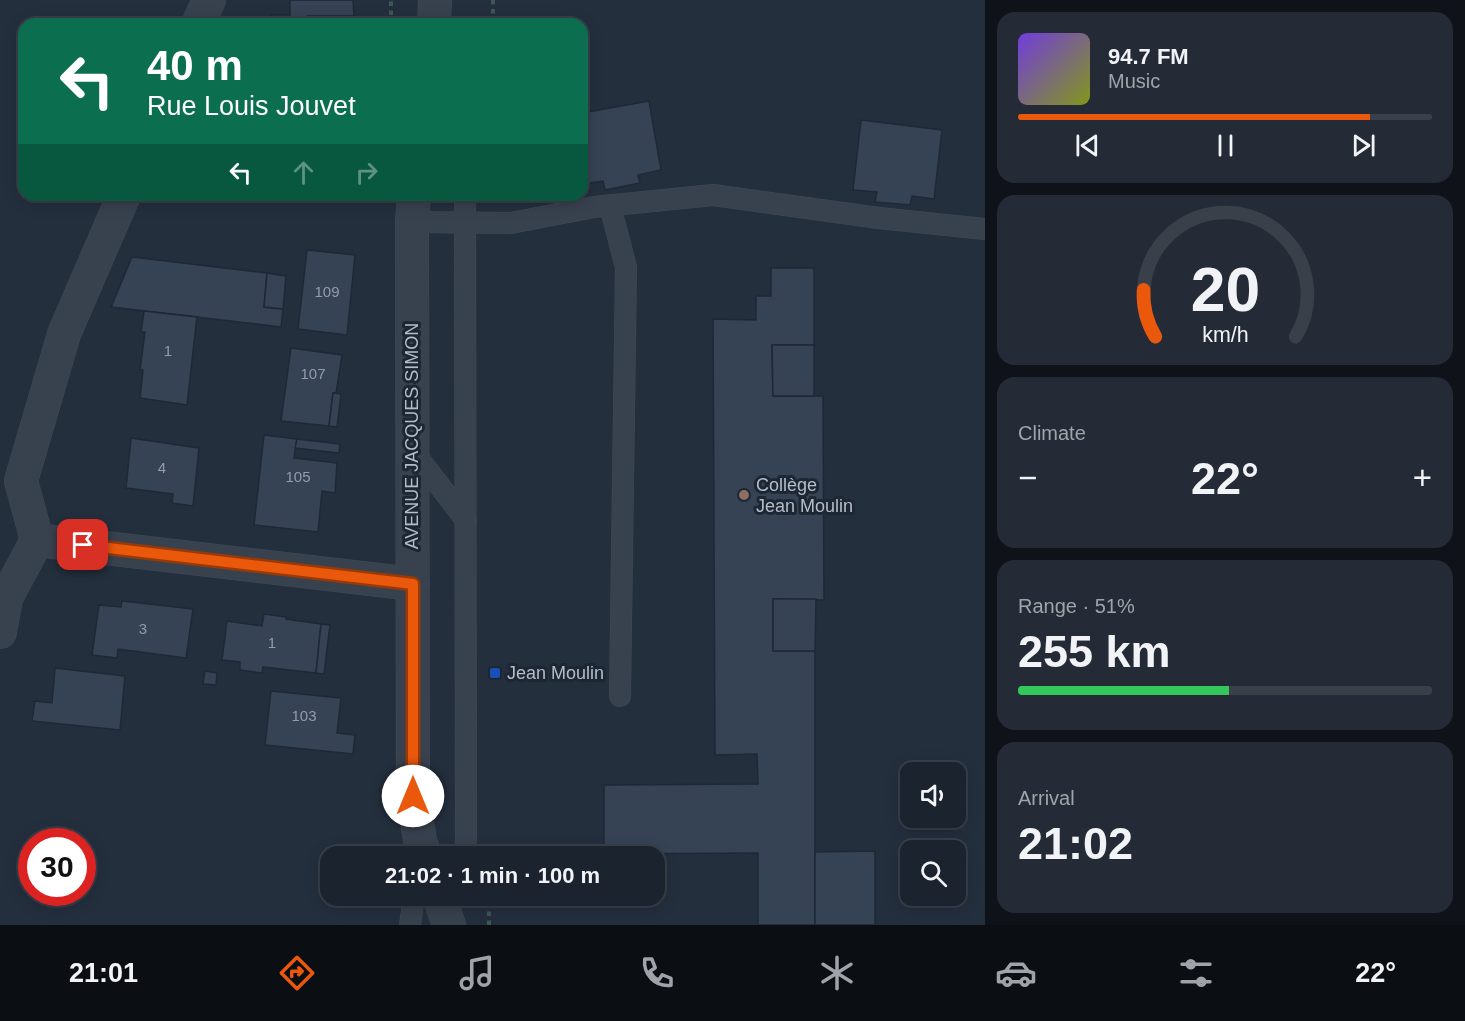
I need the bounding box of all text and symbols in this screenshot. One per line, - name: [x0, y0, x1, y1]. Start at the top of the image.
- icon: left: [48, 42, 126, 120]
- text: 40 m: [147, 42, 243, 89]
- text: 94.7 FM: [1108, 44, 1189, 69]
- text: Music: [1108, 70, 1160, 92]
- text: Rue Louis Jouvet: [147, 91, 356, 121]
- icon: previous: [1071, 129, 1104, 162]
- icon: pause: [1209, 129, 1242, 162]
- icon: next: [1347, 129, 1380, 162]
- icon: left: [224, 156, 257, 189]
- icon: ahead: [287, 156, 320, 189]
- icon: right: [350, 156, 383, 189]
- text: 20: [1190, 255, 1260, 324]
- house number: 109: [314, 283, 340, 300]
- street label: AVENUE JACQUES SIMON: [402, 323, 422, 549]
- text: km/h: [1202, 323, 1248, 347]
- house number: 1: [164, 342, 172, 359]
- house number: 107: [300, 365, 326, 382]
- text: Climate: [1018, 422, 1086, 444]
- text: 22°: [1191, 453, 1259, 504]
- house number: 4: [158, 459, 166, 476]
- text: −: [1018, 459, 1037, 496]
- text: +: [1413, 459, 1432, 496]
- house number: 105: [285, 468, 311, 485]
- place label: Collège Jean Moulin: [756, 475, 853, 516]
- marker: Collège Jean Moulin: [737, 488, 751, 502]
- pin: [57, 519, 108, 570]
- icon: arrive: [66, 528, 99, 561]
- text: Range · 51%: [1018, 595, 1135, 617]
- house number: 3: [139, 620, 147, 637]
- text: 255 km: [1018, 626, 1171, 677]
- house number: 1: [268, 634, 276, 651]
- place label: Jean Moulin: [507, 663, 604, 683]
- marker: Jean Moulin: [488, 666, 502, 680]
- house number: 103: [291, 707, 317, 724]
- map controls: [900, 762, 966, 906]
- button: sound: [900, 762, 966, 828]
- position arrow: [381, 764, 445, 828]
- text: Arrival: [1018, 787, 1075, 809]
- text: 21:02: [1018, 818, 1133, 869]
- speed limit sign: 30: [18, 828, 96, 906]
- button: search: [900, 840, 966, 906]
- text: 21:02 · 1 min · 100 m: [385, 863, 600, 888]
- icon: directions: [276, 952, 318, 994]
- icon: music: [456, 952, 498, 994]
- icon: phone: [636, 952, 678, 994]
- icon: climate: [816, 952, 858, 994]
- icon: car: [995, 952, 1037, 994]
- icon: filters: [1175, 952, 1217, 994]
- text: 21:01: [69, 958, 138, 988]
- text: 22°: [1355, 958, 1396, 988]

